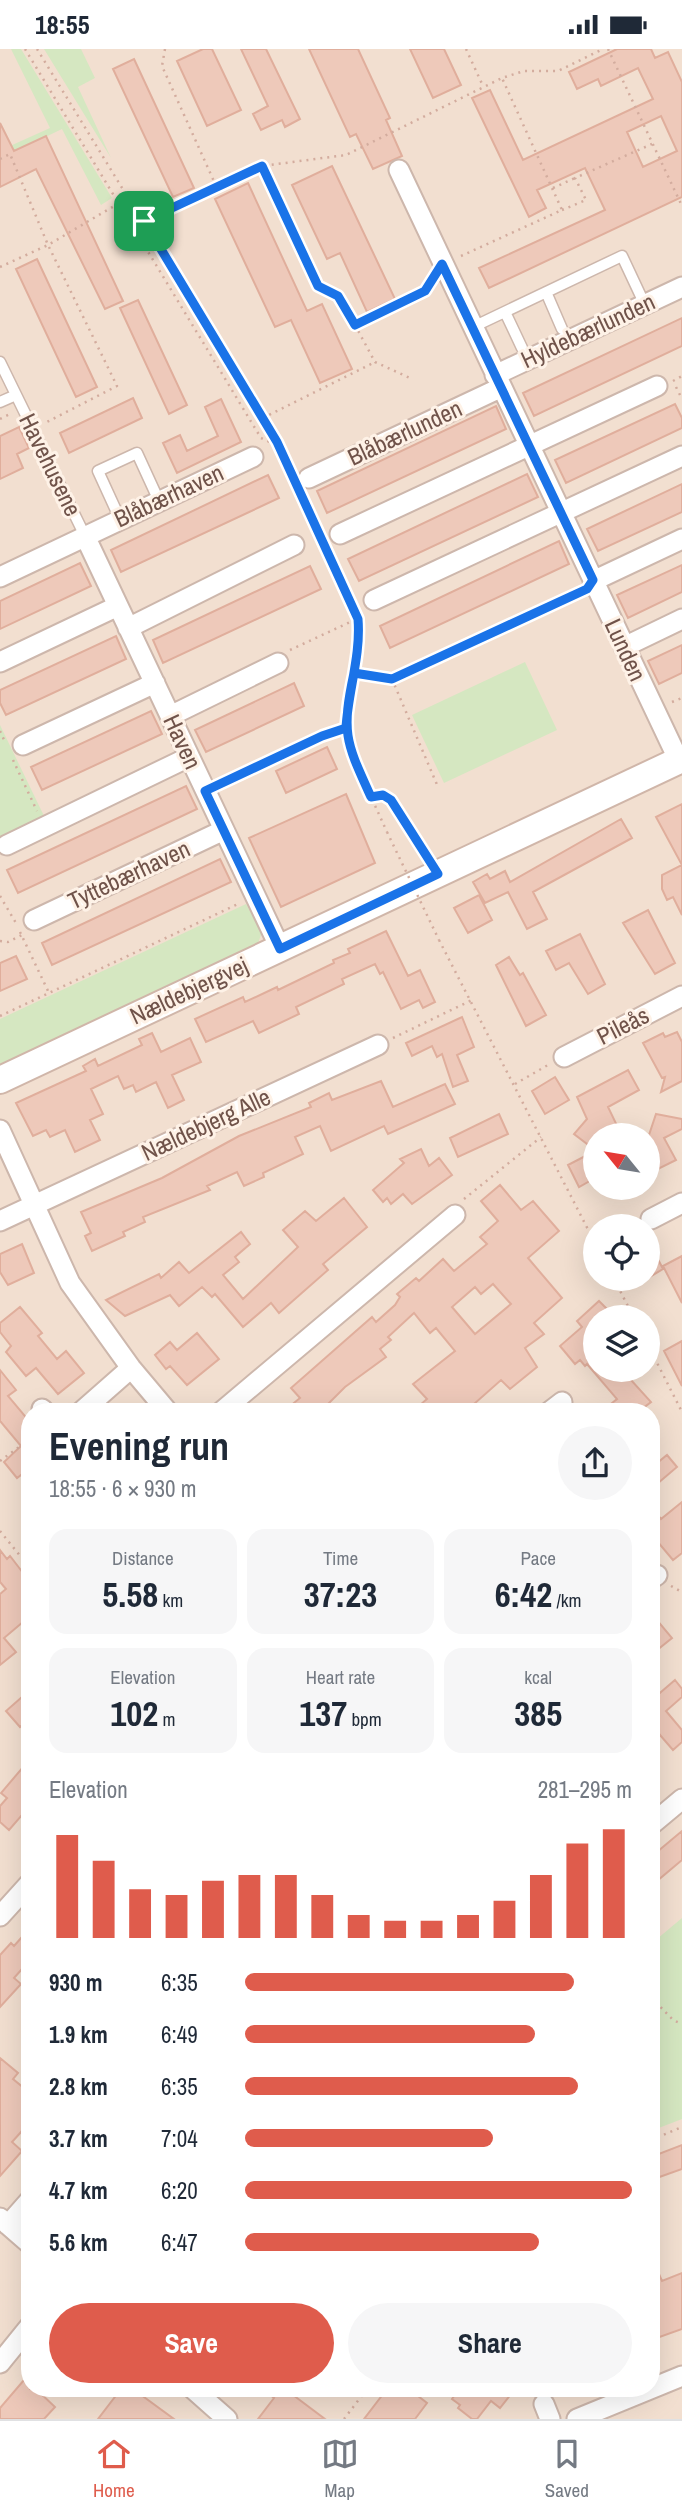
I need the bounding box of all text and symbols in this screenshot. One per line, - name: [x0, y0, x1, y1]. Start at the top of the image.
- text: 18:55: [35, 7, 90, 42]
- pin: [114, 191, 174, 251]
- icon: arrive: [125, 202, 163, 240]
- street label: Hyldebærlunden: [515, 285, 660, 375]
- street label: Blåbærlunden: [342, 392, 467, 472]
- street label: Havehusene: [12, 408, 89, 521]
- street label: Blåbærhaven: [109, 456, 228, 534]
- street label: Lunden: [598, 613, 654, 686]
- street label: Haven: [156, 709, 209, 774]
- street label: Tyttebærhaven: [62, 832, 195, 916]
- street label: Nældebjergvej: [124, 949, 253, 1031]
- street label: Pileås: [591, 998, 654, 1052]
- street label: Nældebjerg Alle: [136, 1080, 275, 1168]
- north arrow: [583, 1123, 660, 1201]
- map controls: [583, 1123, 660, 1382]
- button: locate: [583, 1214, 660, 1291]
- button: layers: [583, 1305, 660, 1382]
- text: Evening run: [49, 1421, 229, 1472]
- button: share: [558, 1426, 632, 1500]
- text: 18:55 · 6 × 930 m: [49, 1473, 196, 1504]
- text: Distance: [112, 1545, 174, 1571]
- text: Time: [323, 1545, 358, 1571]
- text: Pace: [520, 1545, 556, 1571]
- text: 5.58: [102, 1571, 158, 1618]
- text: 37:23: [304, 1571, 377, 1618]
- text: 6:42: [495, 1571, 552, 1618]
- text: km: [158, 1587, 183, 1613]
- text: /km: [552, 1587, 582, 1613]
- text: Elevation: [110, 1664, 175, 1690]
- text: Heart rate: [306, 1664, 375, 1690]
- text: kcal: [524, 1664, 552, 1690]
- text: 102: [110, 1690, 158, 1737]
- text: 137: [299, 1690, 347, 1737]
- text: 385: [514, 1690, 562, 1737]
- text: m: [158, 1706, 175, 1732]
- text: bpm: [347, 1706, 382, 1732]
- text: Elevation: [49, 1774, 128, 1805]
- text: 281–295 m: [538, 1774, 632, 1805]
- text: 930 m: [49, 1967, 102, 1998]
- text: 6:35: [161, 1967, 198, 1998]
- text: 1.9 km: [49, 2019, 108, 2050]
- text: 6:49: [161, 2019, 198, 2050]
- text: 2.8 km: [49, 2071, 108, 2102]
- text: 6:35: [161, 2071, 198, 2102]
- text: 3.7 km: [49, 2123, 108, 2154]
- text: 7:04: [161, 2123, 198, 2154]
- text: 4.7 km: [49, 2175, 108, 2206]
- text: 6:20: [161, 2175, 198, 2206]
- text: 5.6 km: [49, 2227, 108, 2258]
- text: 6:47: [161, 2227, 198, 2258]
- button: Save: [49, 2303, 334, 2383]
- button: Share: [348, 2303, 632, 2383]
- tab: Home: [93, 2435, 135, 2503]
- tab: Map: [321, 2435, 359, 2503]
- tab: Saved: [545, 2435, 589, 2503]

